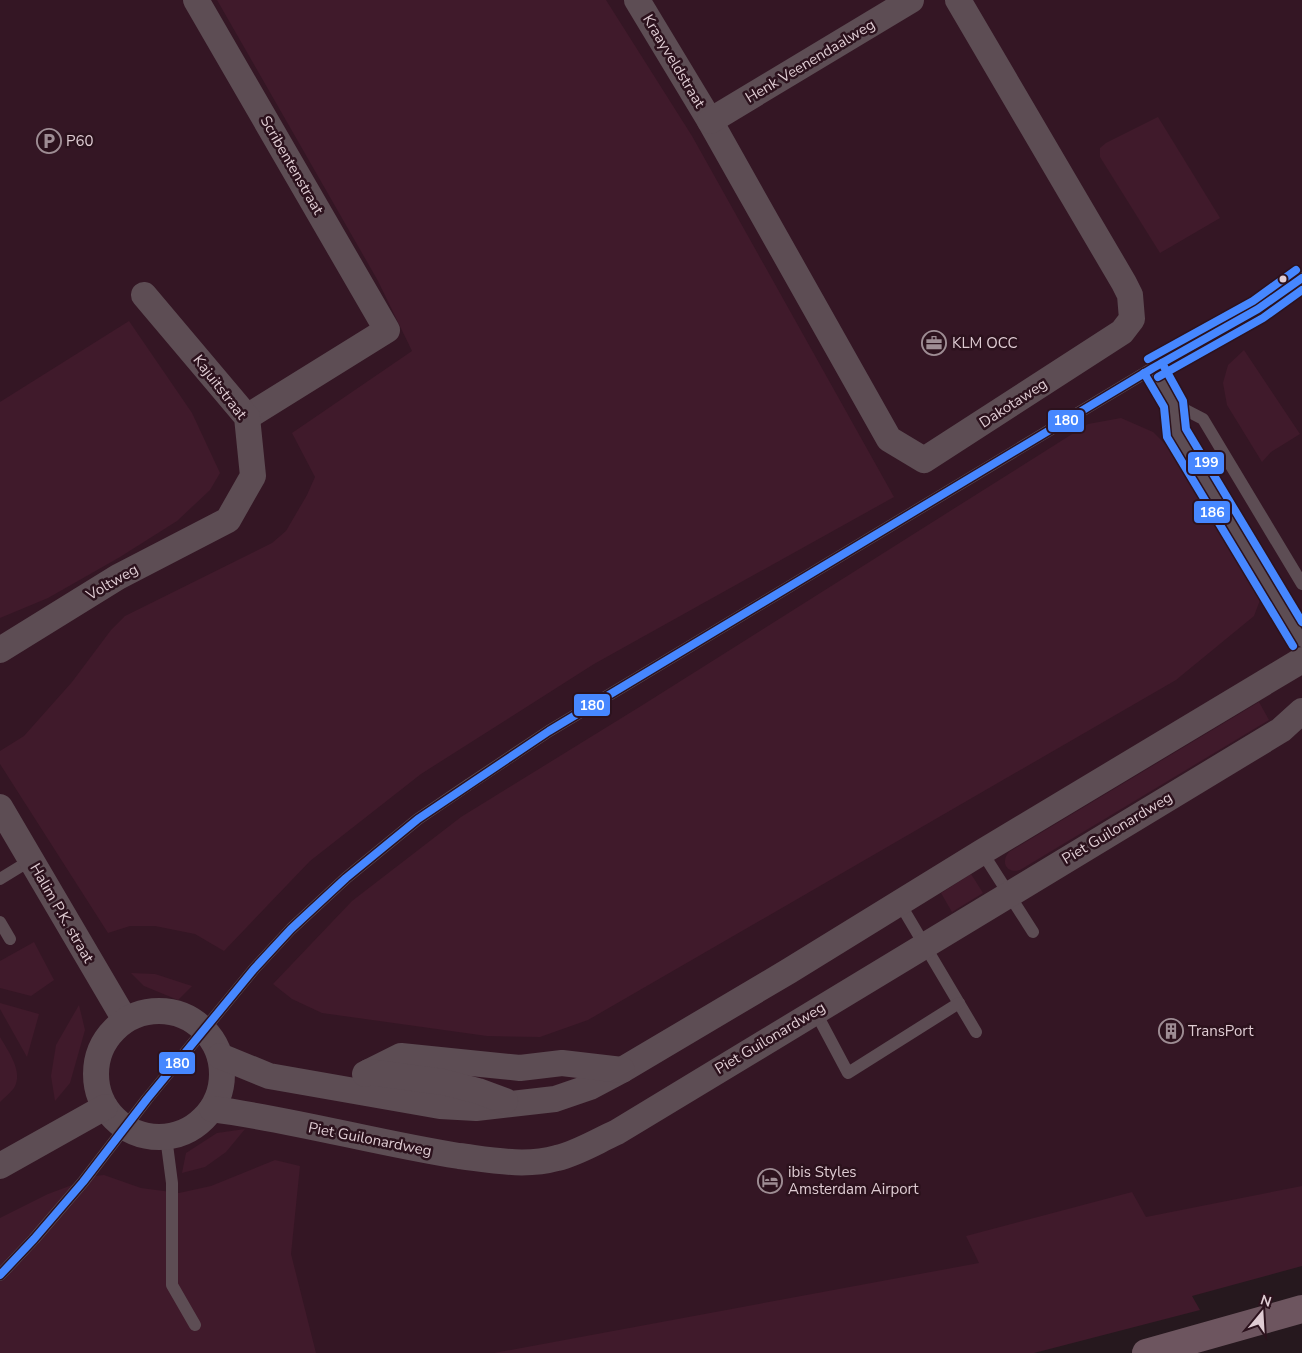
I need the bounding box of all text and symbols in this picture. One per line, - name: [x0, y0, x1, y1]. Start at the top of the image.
- street label: Kraayveldstraat: [638, 10, 710, 112]
- street label: Henk Veenendaalweg: [741, 14, 879, 108]
- street label: Scribentenstraat: [256, 112, 329, 219]
- parking icon: P60: [36, 128, 62, 154]
- place label: P60: [66, 131, 94, 151]
- unlabelled marker: [1278, 274, 1288, 284]
- office icon: KLM OCC: [921, 330, 947, 356]
- place label: KLM OCC: [952, 333, 1018, 353]
- street label: Kajuitstraat: [188, 351, 252, 424]
- street label: Dakotaweg: [975, 374, 1051, 432]
- line badge: 180: [1047, 409, 1085, 433]
- text: 180: [1053, 411, 1079, 430]
- line badge: 199: [1187, 451, 1225, 475]
- text: 199: [1193, 453, 1219, 472]
- line badge: 186: [1193, 500, 1231, 524]
- text: 186: [1199, 503, 1225, 522]
- street label: Voltweg: [82, 559, 142, 605]
- line badge: 180: [573, 693, 611, 717]
- text: 180: [579, 696, 605, 715]
- street label: Piet Guilonardweg: [1058, 787, 1176, 869]
- street label: Halim P.K. straat: [25, 860, 99, 967]
- street label: Piet Guilonardweg: [711, 997, 829, 1079]
- building icon: TransPort: [1158, 1018, 1184, 1044]
- place label: TransPort: [1188, 1021, 1254, 1041]
- line badge: 180: [158, 1051, 196, 1075]
- text: 180: [164, 1054, 190, 1073]
- street label: Piet Guilonardweg: [307, 1117, 433, 1161]
- place label: ibis Styles Amsterdam Airport: [788, 1162, 919, 1199]
- hotel icon: ibis Styles Amsterdam Airport: [757, 1168, 783, 1194]
- north arrow: [1237, 1288, 1287, 1338]
- text: N: [1258, 1290, 1274, 1312]

